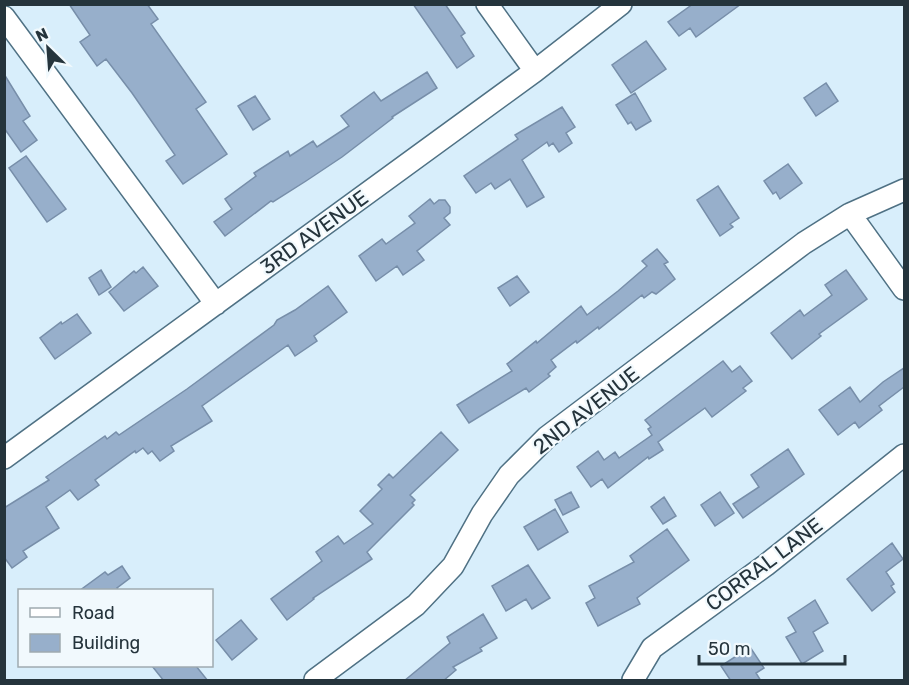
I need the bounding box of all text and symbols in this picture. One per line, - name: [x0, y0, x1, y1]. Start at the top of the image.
- north arrow: [18, 18, 78, 78]
- text: N: [33, 24, 51, 46]
- street label: 3RD AVENUE: [255, 185, 373, 279]
- street label: 2ND AVENUE: [528, 361, 644, 459]
- street label: CORRAL LANE: [701, 512, 827, 616]
- legend: [18, 589, 213, 667]
- text: Road: [72, 602, 115, 624]
- scale bar: [699, 628, 844, 666]
- text: Building: [72, 632, 140, 654]
- text: 50 m: [708, 638, 751, 660]

